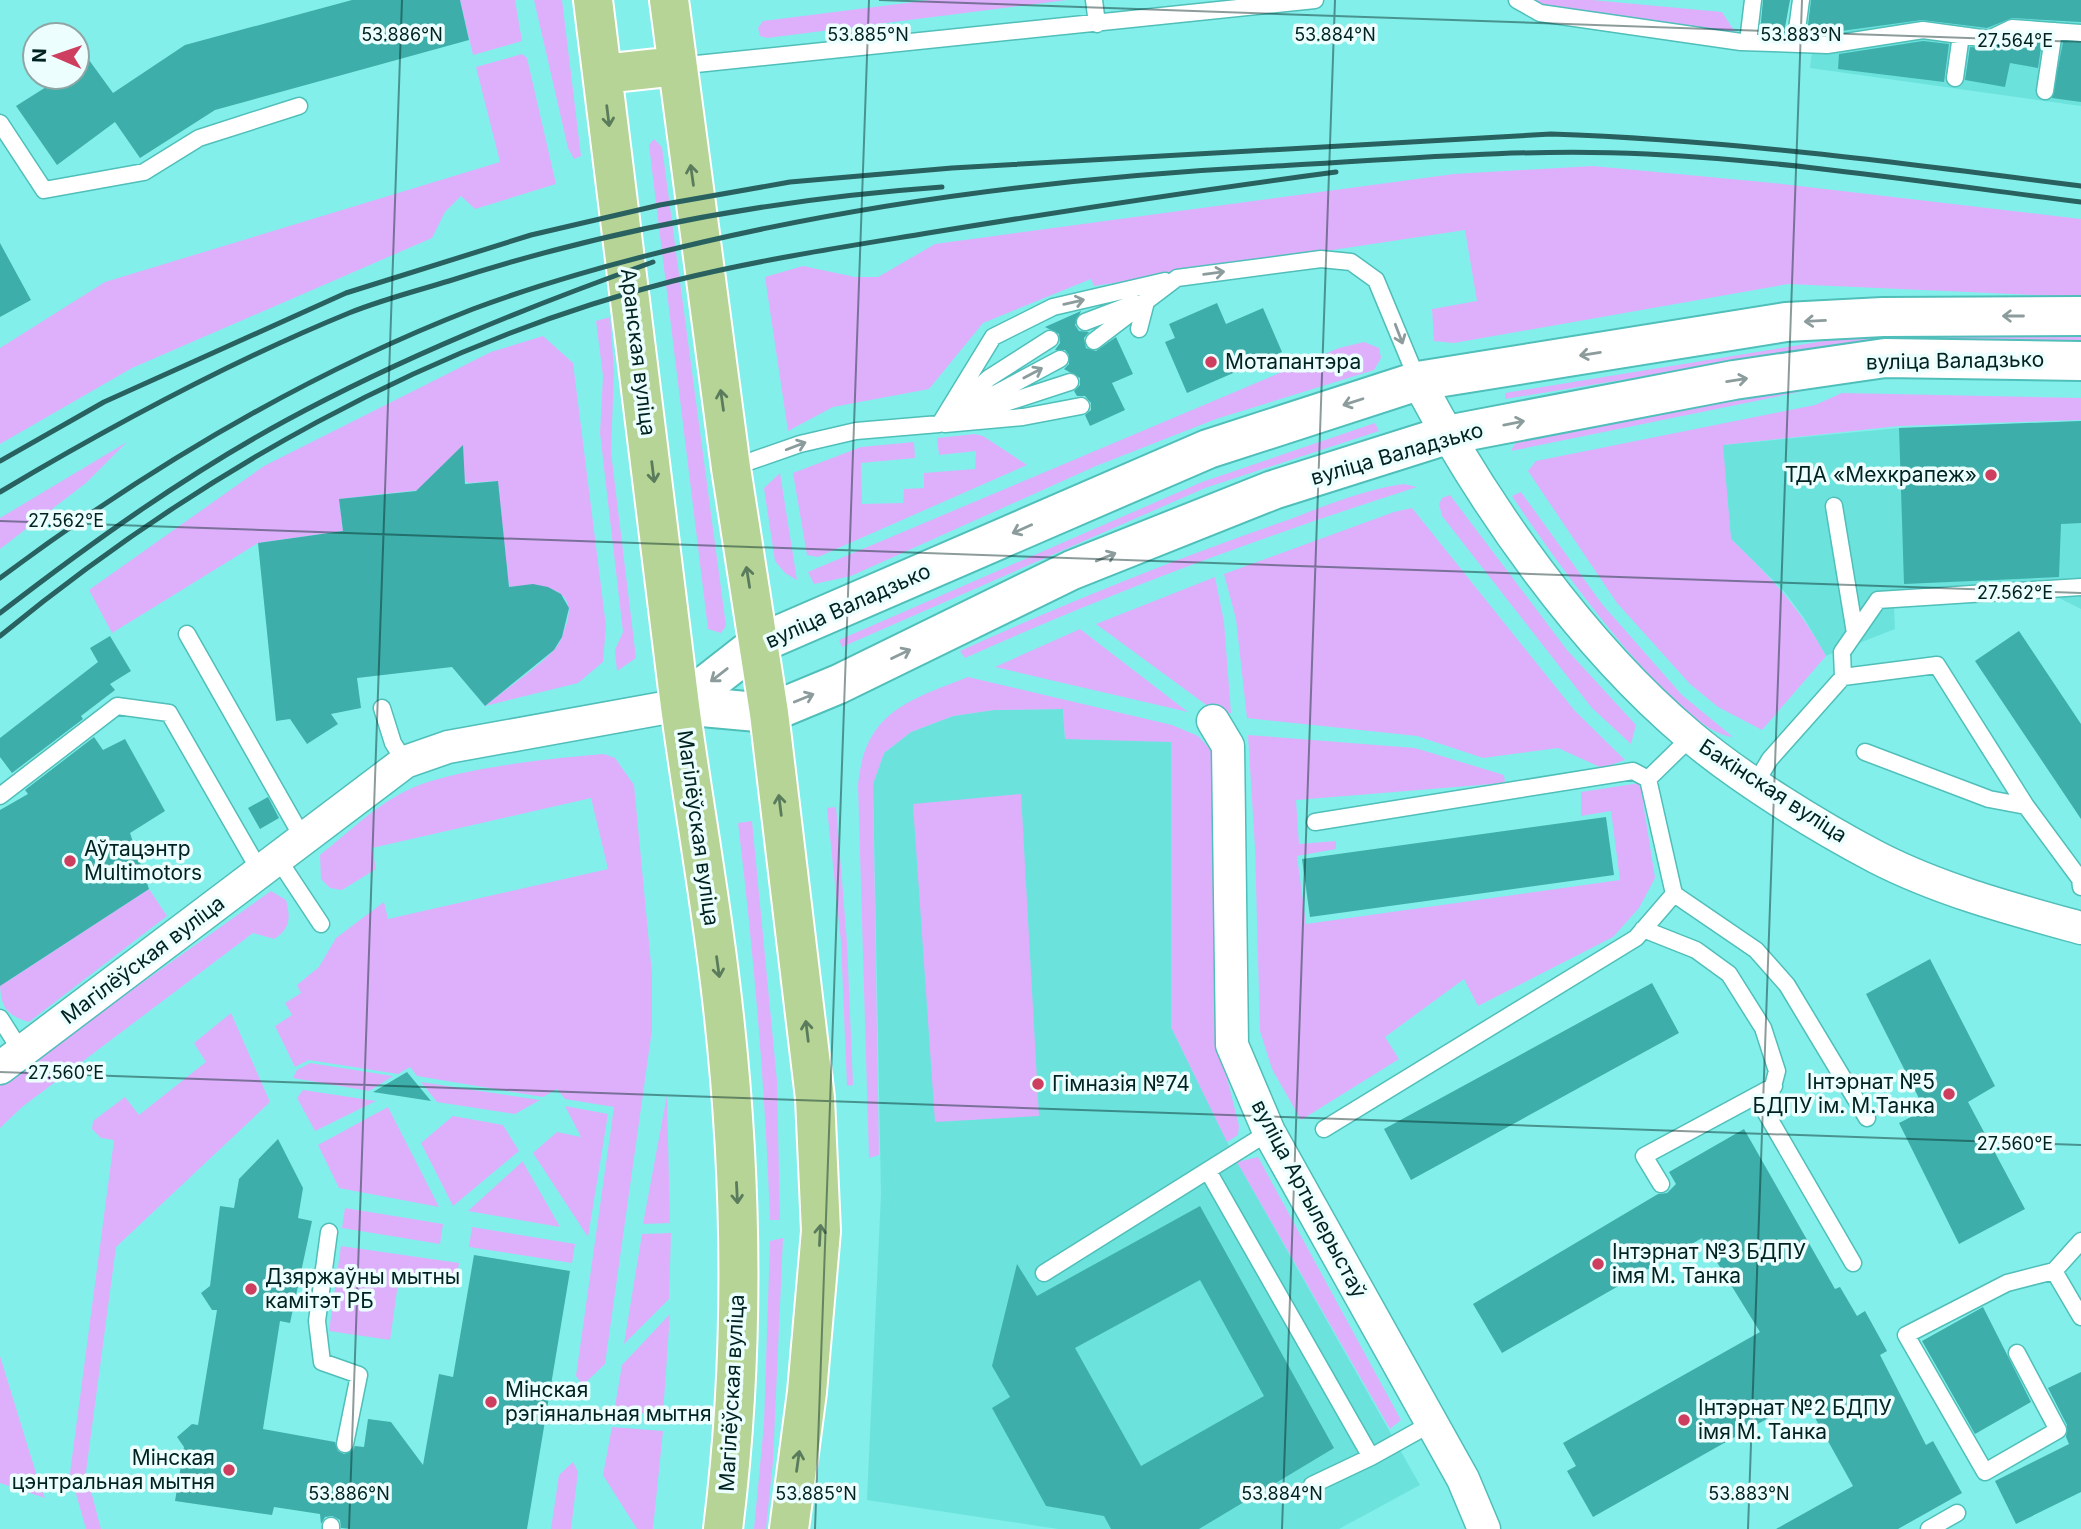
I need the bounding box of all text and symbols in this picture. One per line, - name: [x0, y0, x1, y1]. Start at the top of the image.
- north arrow: [21, 21, 91, 91]
- text: 53.886°N: [361, 24, 443, 45]
- text: 53.885°N: [827, 24, 909, 45]
- text: 53.884°N: [1294, 24, 1376, 45]
- text: 53.883°N: [1760, 24, 1842, 45]
- text: 27.564°E: [1977, 30, 2053, 51]
- text: N: [28, 48, 51, 63]
- one-way arrow: [602, 104, 615, 127]
- one-way arrow: [685, 164, 698, 187]
- one-way arrow: [1202, 266, 1225, 279]
- street label: Аранская вуліца: [616, 267, 661, 437]
- one-way arrow: [1062, 295, 1085, 308]
- one-way arrow: [2002, 309, 2025, 323]
- one-way arrow: [1804, 315, 1826, 328]
- one-way arrow: [1394, 322, 1406, 344]
- street label: вуліца Валадзько: [1866, 346, 2044, 375]
- one-way arrow: [1579, 348, 1601, 361]
- place label: Мотапантэра: [1225, 349, 1361, 374]
- marker: Мотапантэра: [1203, 354, 1219, 370]
- one-way arrow: [1022, 366, 1043, 380]
- one-way arrow: [1725, 373, 1748, 386]
- one-way arrow: [716, 390, 729, 412]
- one-way arrow: [1342, 396, 1364, 409]
- one-way arrow: [1502, 415, 1525, 429]
- street label: вуліца Валадзько: [1308, 417, 1486, 490]
- one-way arrow: [785, 439, 806, 452]
- one-way arrow: [646, 461, 659, 483]
- place label: ТДА «Мехкрапеж»: [1785, 462, 1977, 487]
- marker: ТДА «Мехкрапеж»: [1983, 467, 1999, 483]
- text: 27.562°E: [28, 510, 104, 531]
- one-way arrow: [1012, 523, 1034, 536]
- one-way arrow: [1095, 549, 1117, 562]
- street label: вуліца Валадзько: [761, 558, 934, 653]
- one-way arrow: [741, 566, 754, 589]
- text: 27.562°E: [1977, 582, 2053, 603]
- one-way arrow: [890, 646, 911, 660]
- one-way arrow: [711, 667, 729, 682]
- one-way arrow: [793, 691, 814, 704]
- street label: Магілёўская вуліца: [672, 728, 725, 927]
- street label: Бакінская вуліца: [1695, 733, 1852, 848]
- one-way arrow: [773, 794, 786, 817]
- place label: Аўтацэнтр Multimotors: [84, 836, 202, 885]
- marker: Аўтацэнтр Multimotors: [62, 853, 78, 869]
- street label: Магілёўская вуліца: [56, 890, 229, 1029]
- one-way arrow: [712, 955, 725, 977]
- one-way arrow: [800, 1020, 813, 1042]
- text: 27.560°E: [28, 1062, 104, 1083]
- place label: Інтэрнат №5 БДПУ ім. М.Танка: [1753, 1069, 1935, 1118]
- place label: Гімназія №74: [1052, 1071, 1190, 1096]
- marker: Гімназія №74: [1030, 1076, 1046, 1092]
- marker: Інтэрнат №5 БДПУ ім. М.Танка: [1941, 1086, 1957, 1102]
- street label: вуліца Артылерыстаў: [1247, 1095, 1372, 1302]
- text: 27.560°E: [1977, 1133, 2053, 1154]
- one-way arrow: [730, 1181, 743, 1204]
- one-way arrow: [814, 1224, 827, 1247]
- place label: Інтэрнат №3 БДПУ імя М. Танка: [1612, 1239, 1806, 1288]
- marker: Інтэрнат №3 БДПУ імя М. Танка: [1590, 1256, 1606, 1272]
- place label: Дзяржаўны мытны камітэт РБ: [265, 1264, 460, 1313]
- marker: Дзяржаўны мытны камітэт РБ: [243, 1281, 259, 1297]
- street label: Магілёўская вуліца: [714, 1294, 749, 1492]
- place label: Мінская рэгіянальная мытня: [505, 1377, 712, 1426]
- marker: Мінская рэгіянальная мытня: [483, 1394, 499, 1410]
- place label: Інтэрнат №2 БДПУ імя М. Танка: [1698, 1395, 1892, 1444]
- marker: Інтэрнат №2 БДПУ імя М. Танка: [1676, 1412, 1692, 1428]
- place label: Мінская цэнтральная мытня: [12, 1445, 215, 1494]
- one-way arrow: [791, 1451, 804, 1473]
- marker: Мінская цэнтральная мытня: [221, 1462, 237, 1478]
- text: 53.886°N: [308, 1483, 390, 1504]
- text: 53.885°N: [775, 1483, 857, 1504]
- text: 53.884°N: [1241, 1483, 1323, 1504]
- text: 53.883°N: [1708, 1483, 1790, 1504]

